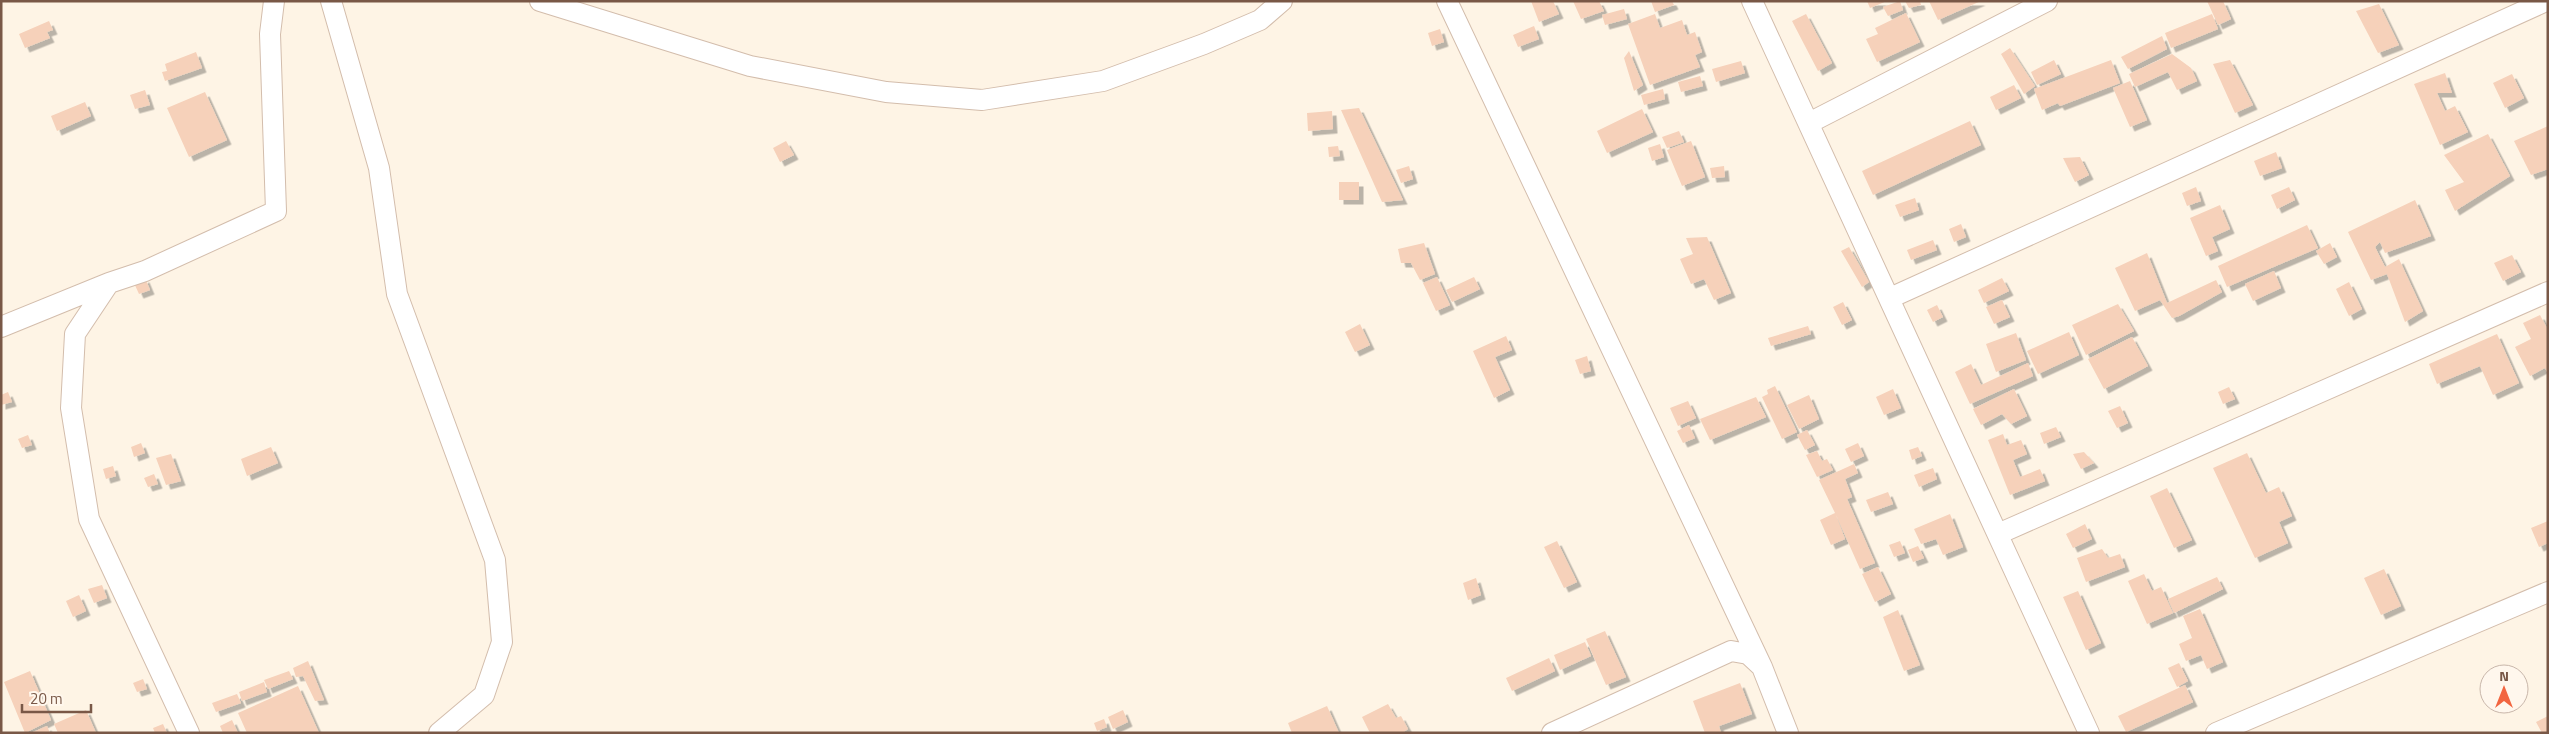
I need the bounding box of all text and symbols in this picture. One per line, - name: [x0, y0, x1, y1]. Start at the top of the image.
- north arrow: [2479, 664, 2529, 714]
- text: N: [2499, 665, 2509, 686]
- scale bar: [22, 682, 91, 714]
- text: 20 m: [30, 687, 63, 710]

